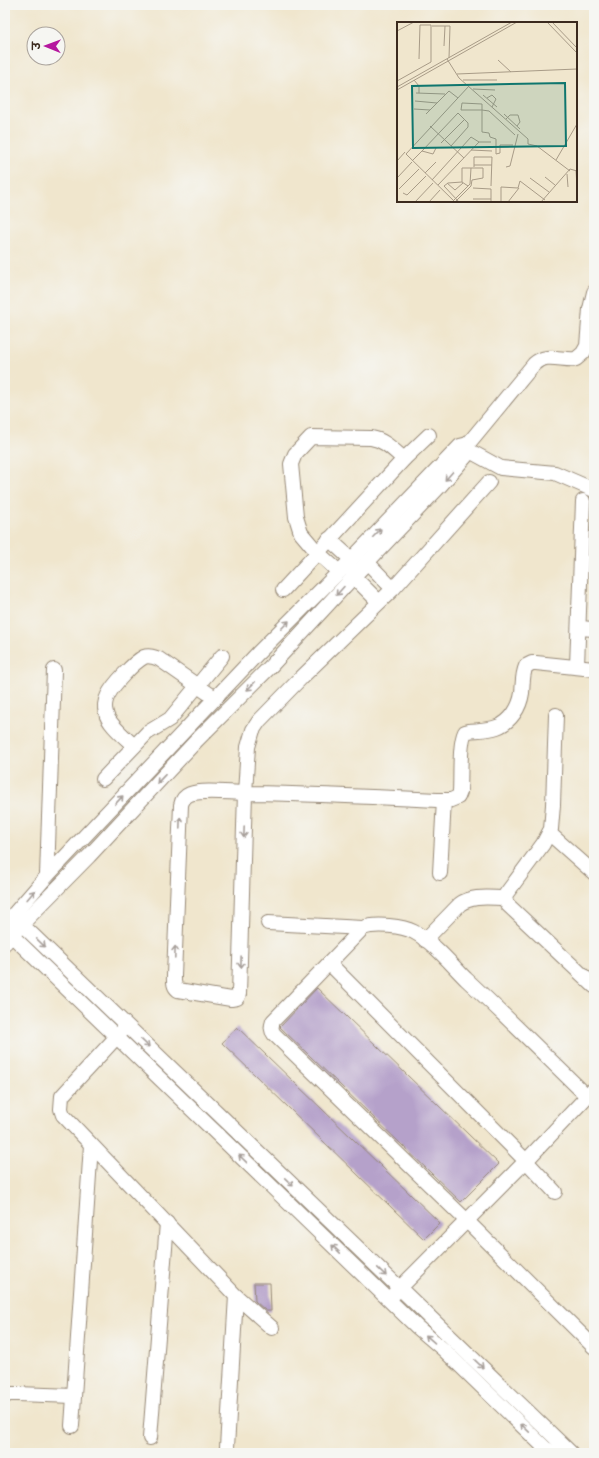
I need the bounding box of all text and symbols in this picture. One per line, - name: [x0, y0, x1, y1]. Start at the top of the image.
- inset map: [397, 22, 577, 202]
- north arrow: [26, 26, 66, 66]
- text: उ: [29, 40, 44, 51]
- one-way arrow: [444, 471, 453, 481]
- one-way arrow: [372, 528, 382, 538]
- one-way arrow: [335, 586, 345, 596]
- one-way arrow: [280, 620, 290, 630]
- one-way arrow: [246, 681, 256, 691]
- one-way arrow: [156, 774, 165, 784]
- one-way arrow: [114, 795, 124, 805]
- one-way arrow: [176, 817, 184, 830]
- one-way arrow: [240, 825, 248, 838]
- one-way arrow: [26, 890, 35, 900]
- one-way arrow: [36, 938, 46, 948]
- one-way arrow: [171, 946, 179, 959]
- one-way arrow: [237, 955, 245, 968]
- one-way arrow: [140, 1038, 150, 1048]
- one-way arrow: [238, 1154, 248, 1164]
- one-way arrow: [284, 1177, 294, 1187]
- one-way arrow: [331, 1244, 341, 1254]
- one-way arrow: [377, 1267, 387, 1277]
- one-way arrow: [425, 1334, 436, 1343]
- one-way arrow: [474, 1359, 484, 1369]
- one-way arrow: [520, 1423, 530, 1433]

